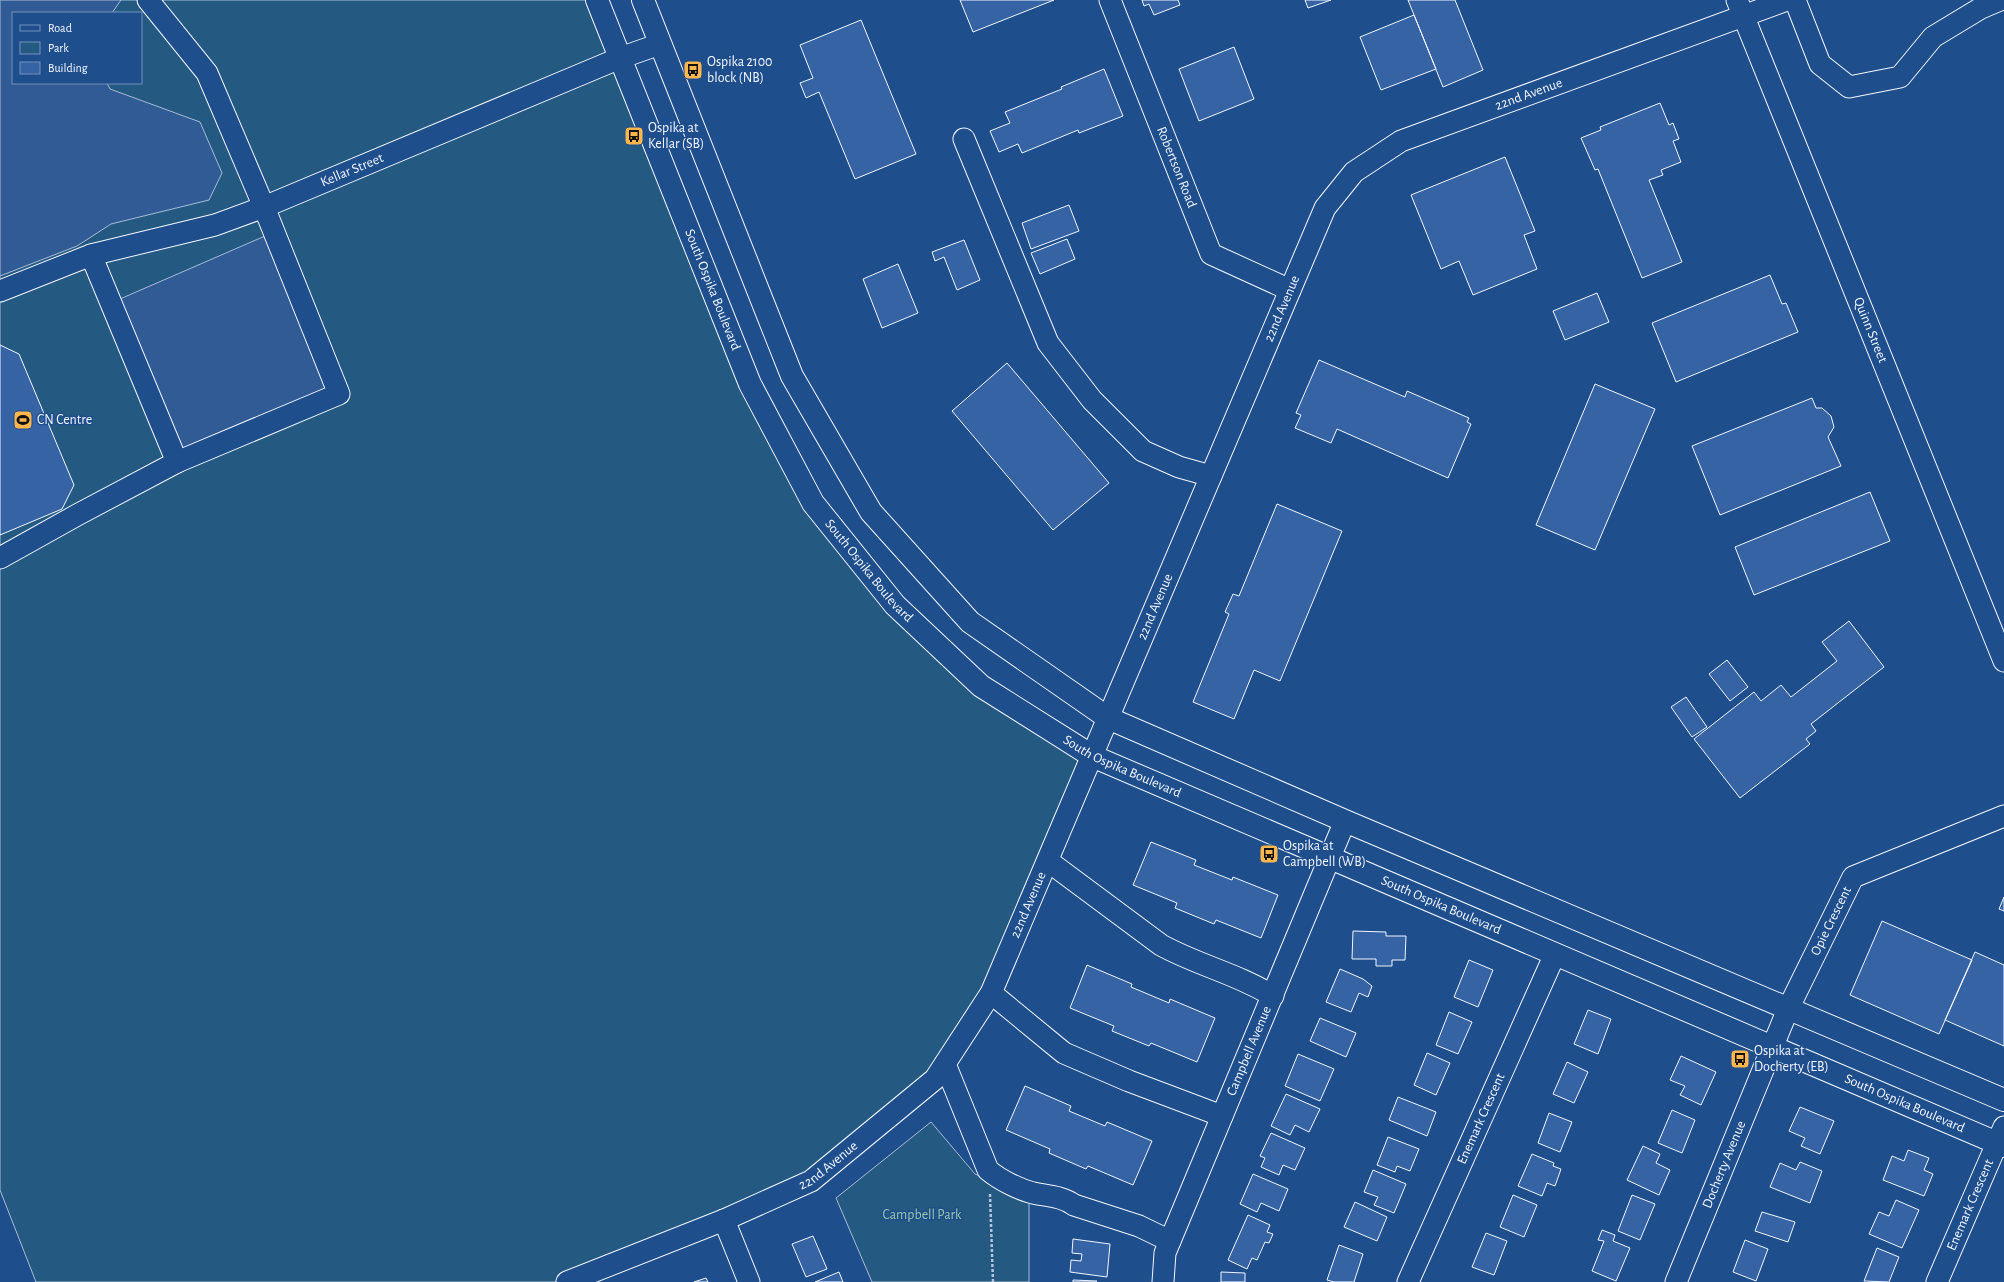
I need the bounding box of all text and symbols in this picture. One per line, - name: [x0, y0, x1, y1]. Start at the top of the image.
- legend: [12, 12, 142, 84]
- text: Road: [48, 22, 72, 34]
- text: Park: [48, 42, 69, 54]
- place label: Ospika 2100 block (NB): [707, 55, 772, 85]
- bus stop icon: Ospika 2100 block (NB): [682, 59, 704, 81]
- text: Building: [48, 62, 88, 74]
- street label: 22nd Avenue: [1493, 76, 1564, 113]
- place label: Ospika at Kellar (SB): [648, 121, 704, 151]
- bus stop icon: Ospika at Kellar (SB): [623, 125, 645, 147]
- street label: Robertson Road: [1154, 125, 1199, 210]
- street label: Kellar Street: [318, 151, 386, 190]
- street label: South Ospika Boulevard: [682, 227, 743, 352]
- street label: 22nd Avenue: [1262, 274, 1302, 344]
- street label: Quinn Street: [1851, 295, 1890, 365]
- sports icon: CN Centre: [12, 409, 34, 431]
- place label: CN Centre: [37, 413, 92, 427]
- street label: South Ospika Boulevard: [822, 517, 916, 625]
- street label: 22nd Avenue: [1135, 572, 1176, 642]
- street label: South Ospika Boulevard: [1061, 733, 1183, 800]
- place label: Ospika at Campbell (WB): [1283, 839, 1366, 869]
- bus stop icon: Ospika at Campbell (WB): [1258, 843, 1280, 865]
- street label: 22nd Avenue: [1008, 870, 1049, 940]
- street label: South Ospika Boulevard: [1379, 874, 1503, 937]
- street label: Opie Crescent: [1808, 884, 1854, 958]
- street label: Campbell Avenue: [1224, 1004, 1274, 1098]
- place label: Ospika at Docherty (EB): [1754, 1044, 1829, 1074]
- bus stop icon: Ospika at Docherty (EB): [1729, 1048, 1751, 1070]
- street label: Enemark Crescent: [1455, 1071, 1508, 1166]
- street label: South Ospika Boulevard: [1842, 1072, 1967, 1135]
- street label: Docherty Avenue: [1700, 1119, 1748, 1210]
- street label: 22nd Avenue: [797, 1139, 860, 1192]
- street label: Enemark Crescent: [1944, 1157, 1996, 1253]
- park label: Campbell Park: [883, 1208, 962, 1222]

